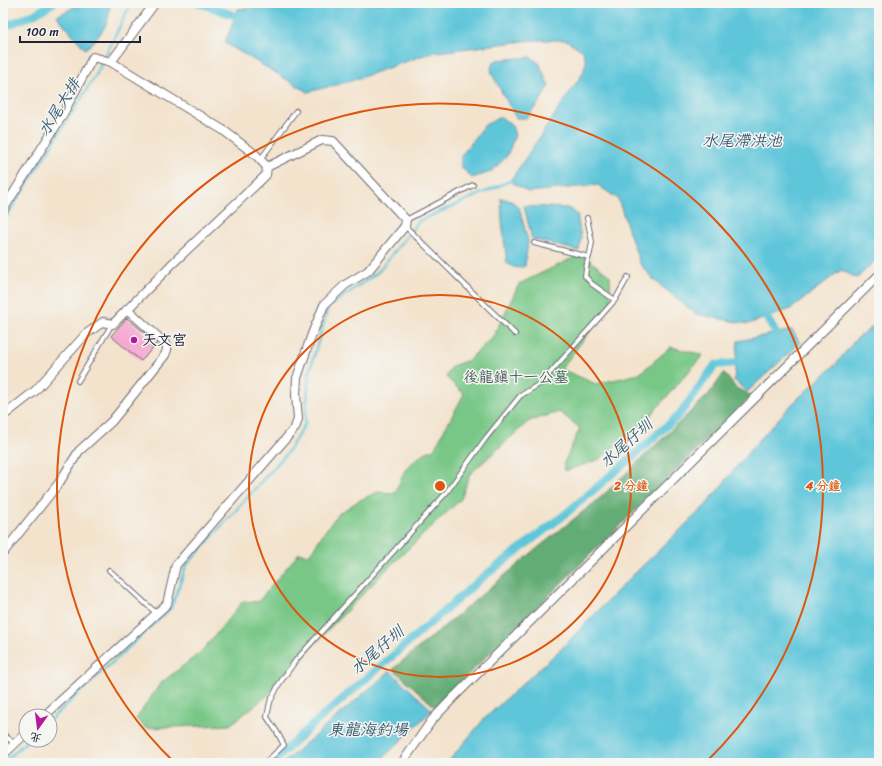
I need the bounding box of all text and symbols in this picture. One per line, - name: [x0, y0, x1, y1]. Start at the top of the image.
- scale bar: [20, 18, 140, 44]
- text: 100 m: [26, 21, 59, 43]
- water label: 水尾大排: [30, 70, 89, 142]
- water label: 水尾滯洪池: [702, 126, 783, 155]
- place label: 天文宮: [142, 327, 187, 353]
- marker: 天文宮: [129, 335, 139, 345]
- park label: 後龍鎮十一公墓: [463, 364, 569, 390]
- water label: 水尾仔圳: [593, 409, 661, 475]
- text: 2 分鐘: [613, 475, 648, 497]
- text: 4 分鐘: [805, 475, 840, 497]
- centre of rings: [433, 479, 447, 493]
- water label: 水尾仔圳: [343, 617, 412, 682]
- north arrow: [18, 708, 58, 748]
- water label: 東龍海釣場: [328, 715, 410, 744]
- text: 北: [28, 727, 43, 748]

